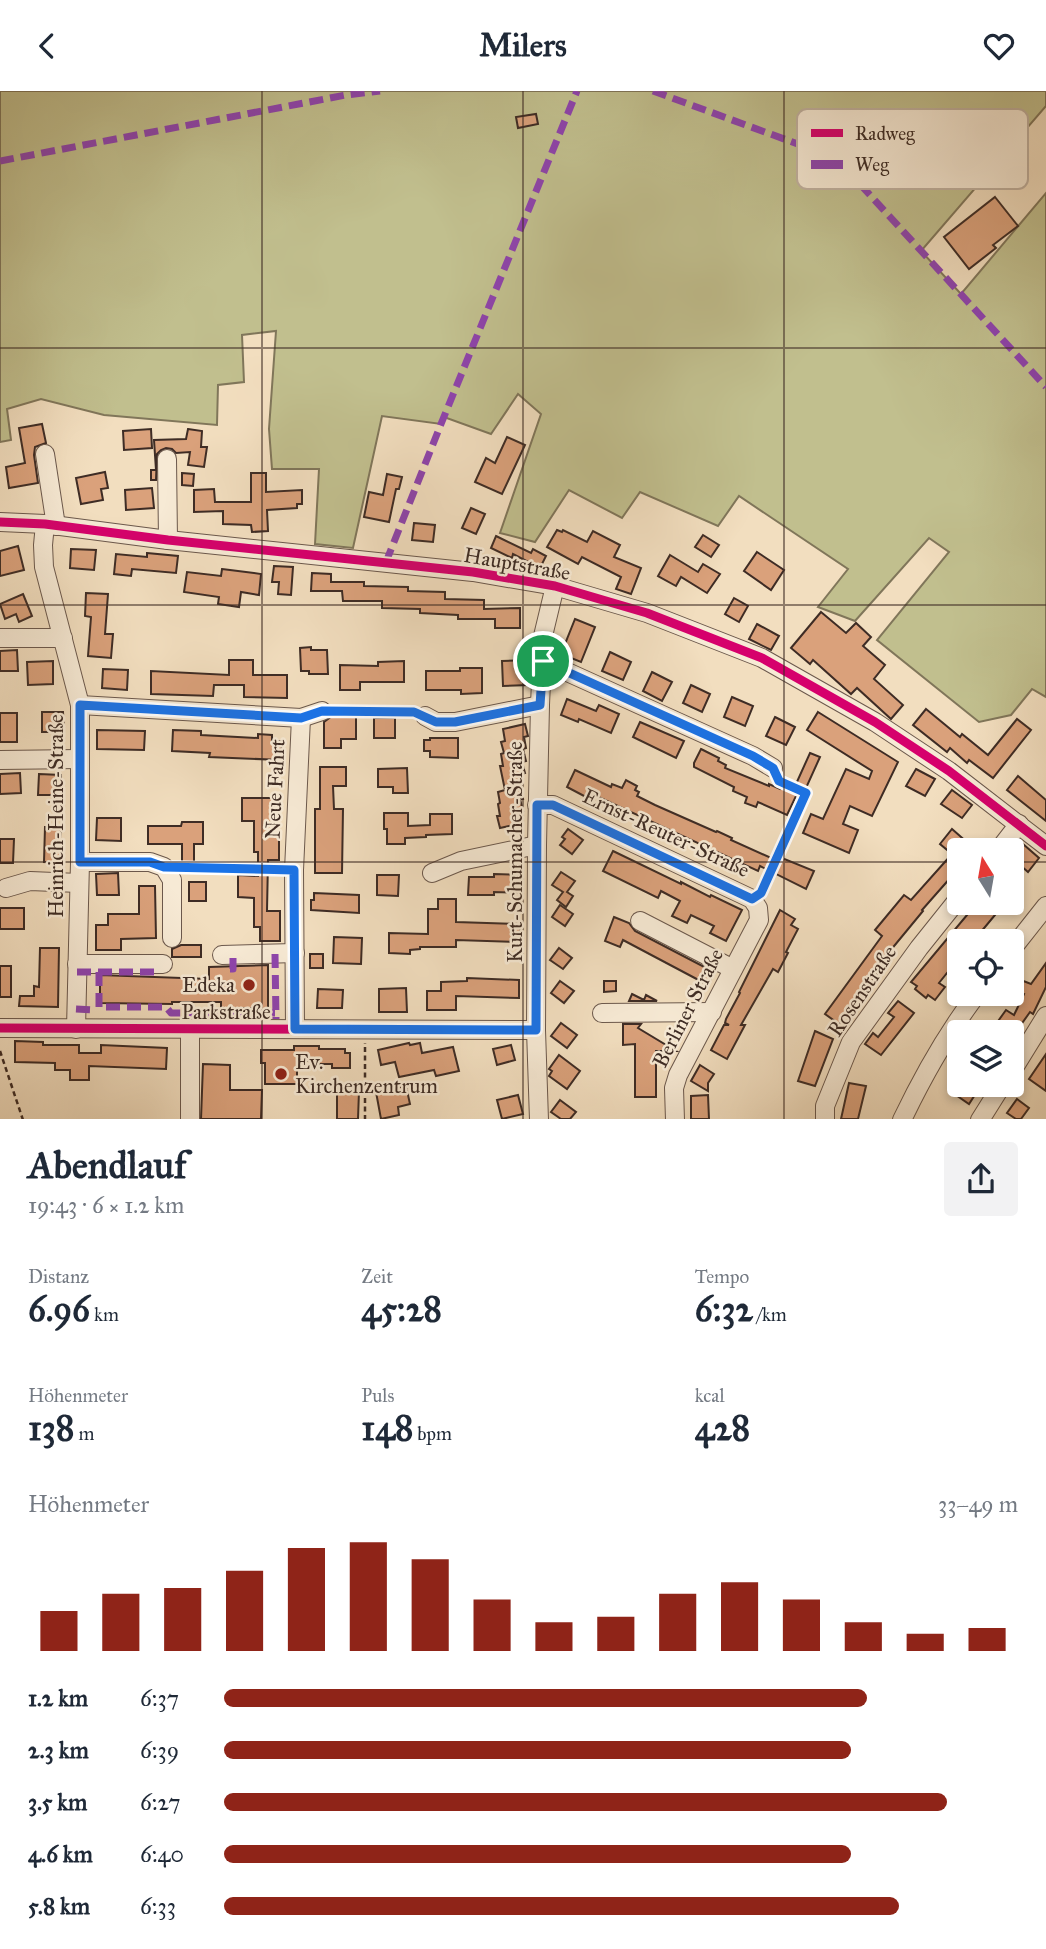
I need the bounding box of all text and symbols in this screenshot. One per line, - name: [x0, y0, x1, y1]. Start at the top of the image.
- text: Milers: [479, 26, 567, 65]
- icon: back: [28, 27, 66, 65]
- icon: heart: [980, 27, 1018, 65]
- legend: [797, 109, 1028, 189]
- text: Radweg: [855, 122, 915, 146]
- text: Weg: [855, 153, 889, 177]
- street label: Hauptstraße: [462, 542, 573, 586]
- pin: [513, 631, 573, 691]
- icon: arrive: [524, 642, 562, 680]
- street label: Heinrich-Heine-Straße: [43, 714, 69, 918]
- street label: Neue Fahrt: [259, 738, 291, 839]
- street label: Kurt-Schumacher-Straße: [502, 741, 528, 963]
- street label: Ernst-Reuter-Straße: [578, 783, 754, 883]
- north arrow: [947, 838, 1024, 915]
- map controls: [947, 838, 1024, 1097]
- button: locate: [947, 929, 1024, 1006]
- street label: Rosenstraße: [822, 940, 902, 1042]
- street label: Berliner Straße: [647, 944, 729, 1072]
- place label: Edeka: [182, 972, 235, 998]
- marker: Edeka: [241, 977, 257, 993]
- street label: Parkstraße: [181, 999, 271, 1025]
- button: layers: [947, 1020, 1024, 1097]
- place label: Ev. Kirchenzentrum: [295, 1049, 438, 1099]
- marker: Ev. Kirchenzentrum: [273, 1066, 289, 1082]
- text: Abendlauf: [28, 1142, 187, 1188]
- button: share: [944, 1142, 1018, 1216]
- text: 19:43 · 6 × 1.2 km: [28, 1191, 184, 1219]
- text: Distanz: [28, 1265, 89, 1288]
- text: Zeit: [361, 1265, 393, 1288]
- text: Tempo: [695, 1265, 749, 1288]
- text: 6.96: [28, 1288, 90, 1331]
- text: 45:28: [361, 1288, 442, 1331]
- text: 6:32: [695, 1288, 753, 1331]
- text: km: [90, 1303, 119, 1326]
- text: /km: [753, 1303, 787, 1326]
- text: Höhenmeter: [28, 1384, 128, 1407]
- text: Puls: [361, 1384, 394, 1407]
- text: kcal: [695, 1384, 725, 1407]
- text: 138: [28, 1407, 74, 1450]
- text: 148: [361, 1407, 413, 1450]
- text: 428: [695, 1407, 750, 1450]
- text: m: [74, 1422, 95, 1445]
- text: bpm: [413, 1422, 452, 1445]
- text: Höhenmeter: [28, 1490, 149, 1518]
- text: 33–49 m: [938, 1490, 1018, 1518]
- text: 1.2 km: [28, 1684, 88, 1712]
- text: 6:37: [140, 1684, 179, 1712]
- text: 2.3 km: [28, 1736, 89, 1764]
- text: 6:39: [140, 1736, 179, 1764]
- text: 3.5 km: [28, 1788, 87, 1816]
- text: 6:27: [140, 1788, 181, 1816]
- text: 4.6 km: [28, 1840, 93, 1868]
- text: 6:40: [140, 1840, 184, 1868]
- text: 5.8 km: [28, 1892, 90, 1920]
- text: 6:33: [140, 1892, 176, 1920]

